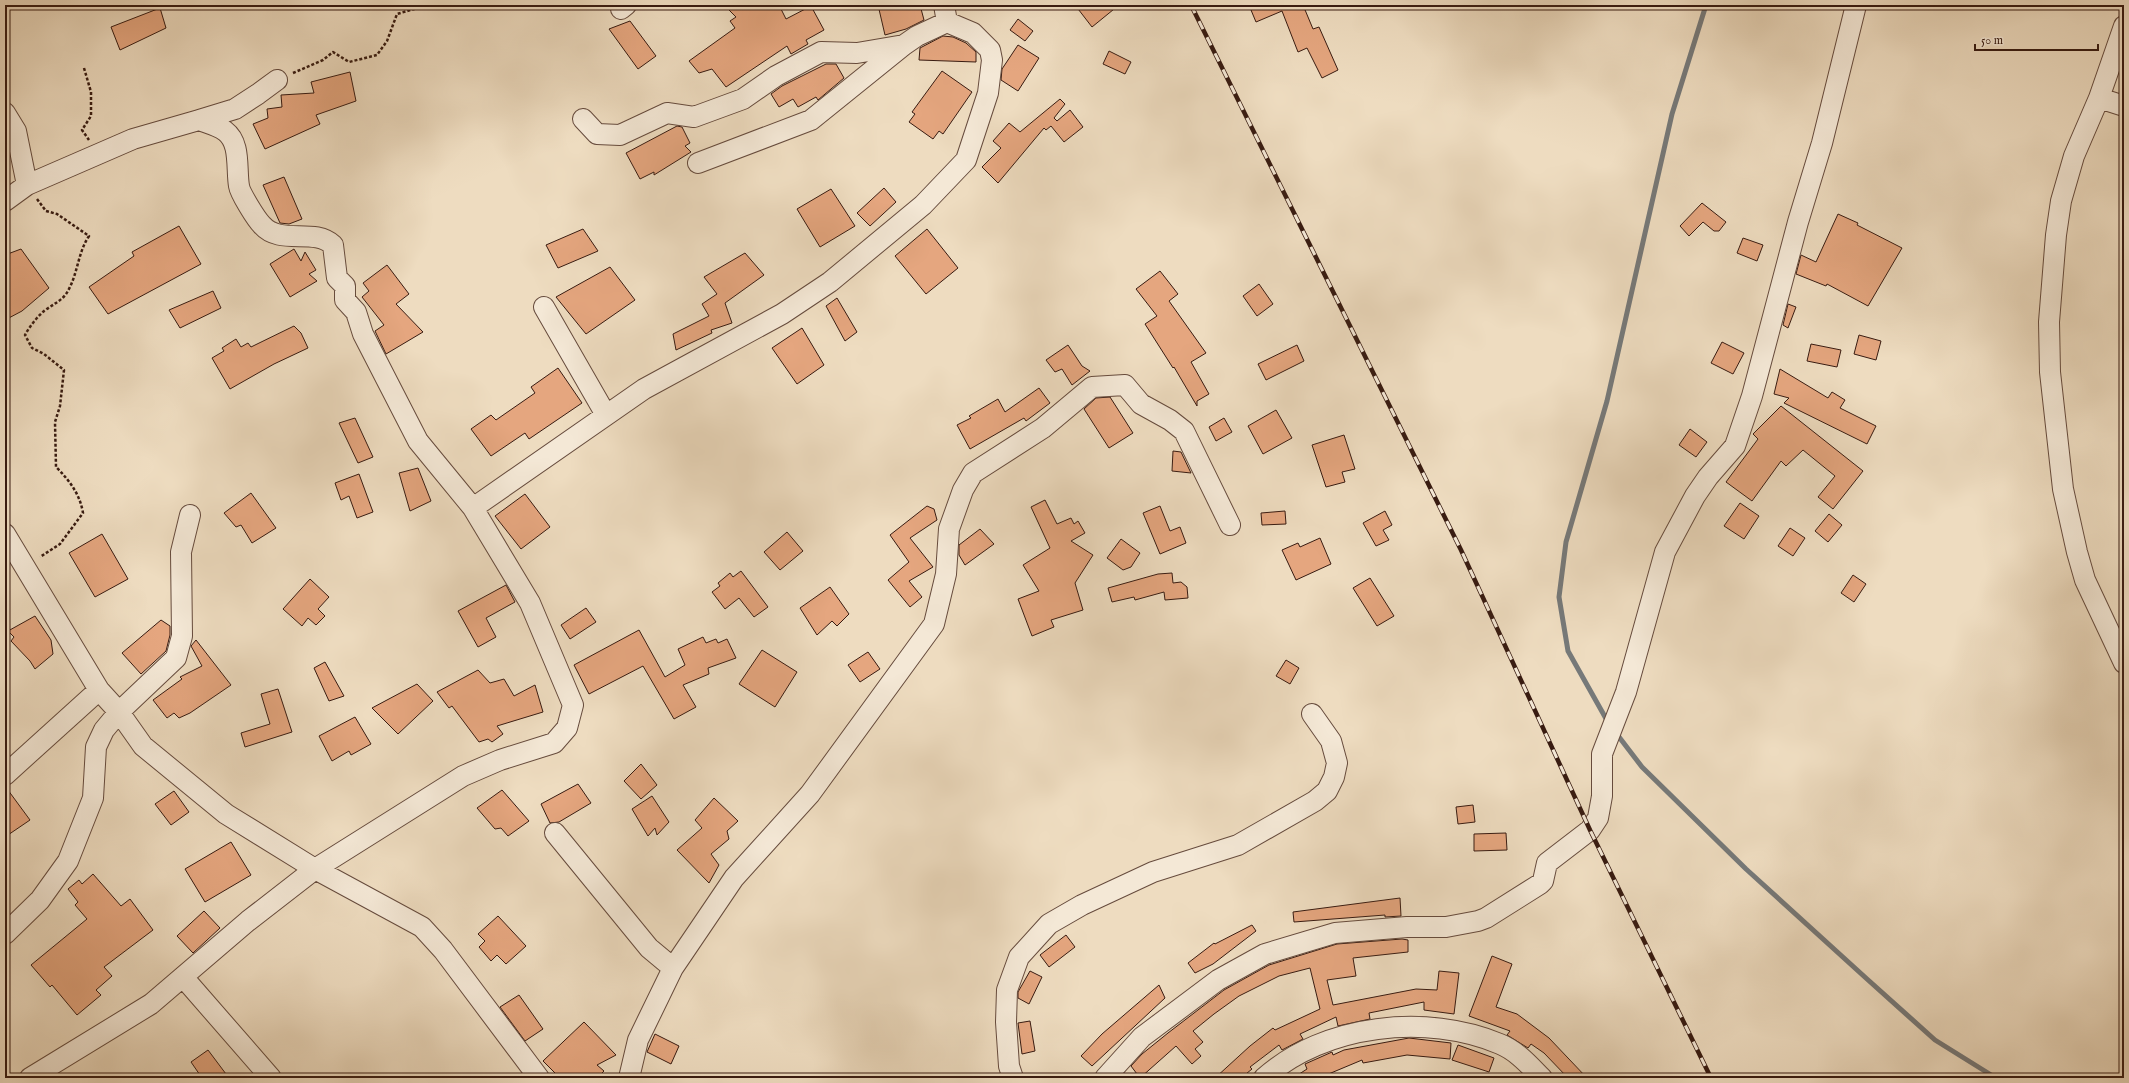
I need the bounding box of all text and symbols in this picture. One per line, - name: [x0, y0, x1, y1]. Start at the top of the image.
- scale bar: [1975, 26, 2098, 52]
- text: 50 m: [1981, 33, 2003, 48]

